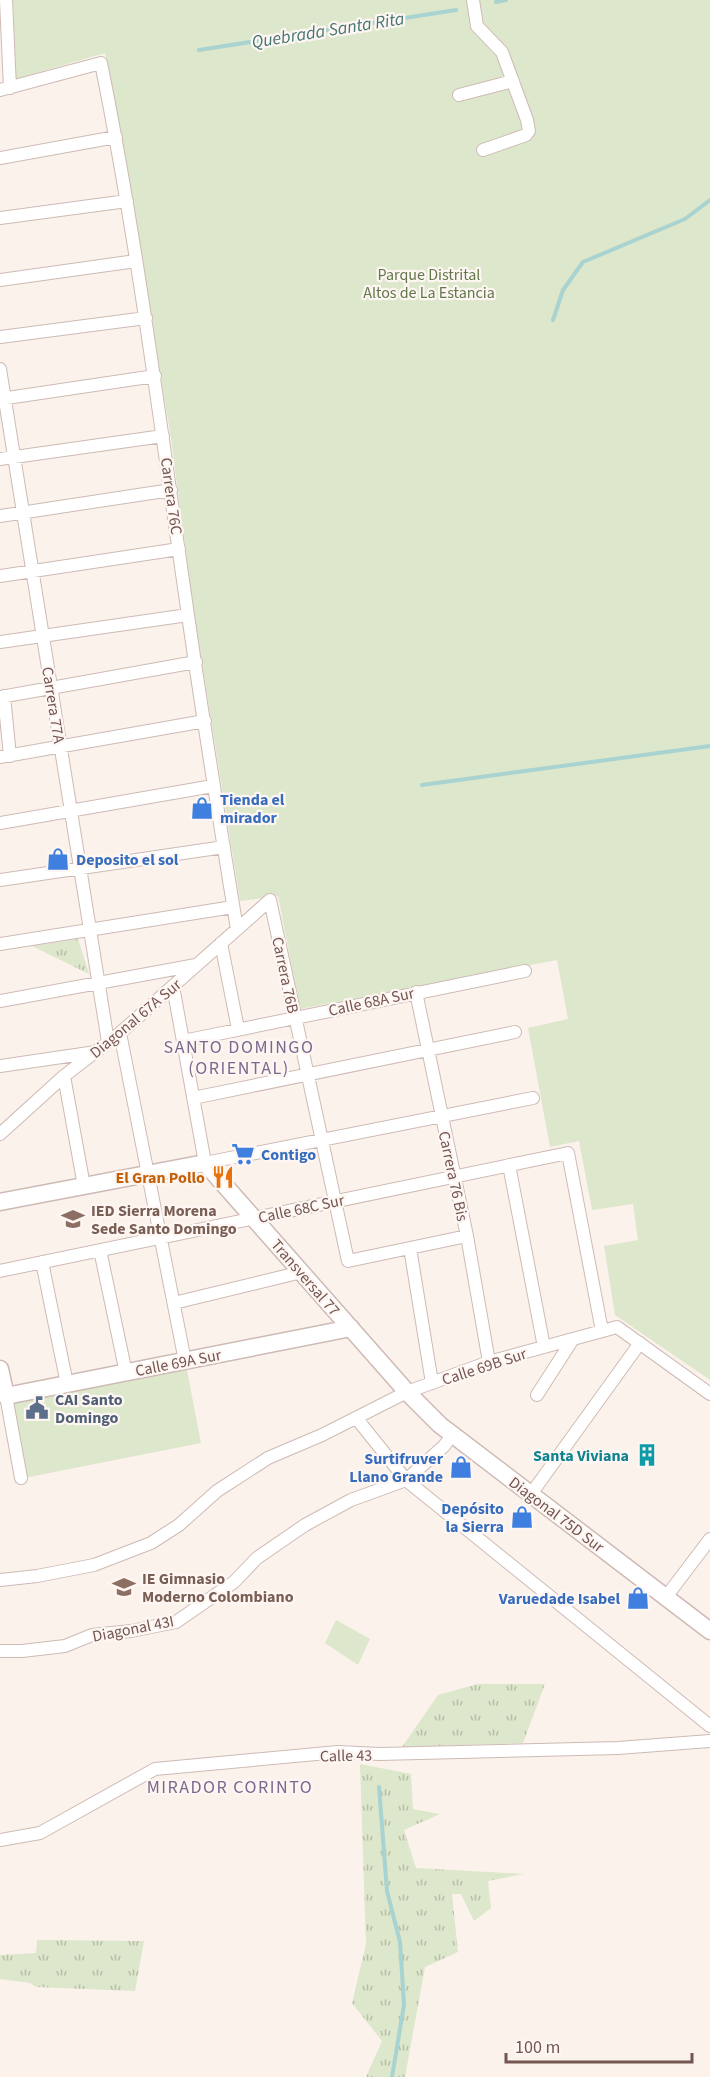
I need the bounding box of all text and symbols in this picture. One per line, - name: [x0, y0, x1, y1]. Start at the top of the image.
- water label: Quebrada Santa Rita: [250, 6, 407, 55]
- park label: Parque Distrital Altos de La Estancia: [363, 264, 495, 304]
- street label: Carrera 76C: [155, 456, 187, 536]
- street label: Carrera 77A: [36, 665, 70, 745]
- place label: Tienda el mirador: [220, 789, 285, 829]
- shop icon: Tienda el mirador: [189, 795, 215, 821]
- shop icon: Deposito el sol: [45, 846, 71, 872]
- place label: Deposito el sol: [76, 849, 179, 871]
- street label: Carrera 76B: [266, 935, 304, 1016]
- street label: Diagonal 67A Sur: [85, 974, 186, 1064]
- street label: Calle 68A Sur: [326, 982, 417, 1022]
- district label: SANTO DOMINGO (ORIENTAL): [164, 1035, 314, 1081]
- street label: Carrera 76 Bis: [433, 1129, 473, 1224]
- supermarket icon: Contigo: [230, 1141, 256, 1167]
- place label: Contigo: [261, 1144, 316, 1166]
- restaurant icon: El Gran Pollo: [210, 1164, 236, 1190]
- place label: El Gran Pollo: [115, 1167, 205, 1189]
- street label: Calle 68C Sur: [256, 1189, 347, 1229]
- place label: IED Sierra Morena Sede Santo Domingo: [91, 1200, 237, 1240]
- school or university icon: IED Sierra Morena Sede Santo Domingo: [60, 1206, 86, 1232]
- street label: Transversal 77: [266, 1234, 345, 1321]
- street label: Calle 69B Sur: [439, 1343, 530, 1391]
- street label: Calle 69A Sur: [133, 1344, 223, 1382]
- place label: CAI Santo Domingo: [55, 1389, 123, 1429]
- public building icon: CAI Santo Domingo: [24, 1395, 50, 1421]
- building icon: Santa Viviana: [634, 1442, 660, 1468]
- place label: Santa Viviana: [533, 1445, 629, 1467]
- place label: Surtifruver Llano Grande: [349, 1448, 444, 1488]
- shop icon: Surtifruver Llano Grande: [448, 1454, 474, 1480]
- street label: Diagonal 75D Sur: [504, 1472, 609, 1558]
- place label: Depósito la Sierra: [441, 1498, 504, 1538]
- shop icon: Depósito la Sierra: [509, 1504, 535, 1530]
- place label: IE Gimnasio Moderno Colombiano: [142, 1568, 294, 1608]
- school or university icon: IE Gimnasio Moderno Colombiano: [111, 1574, 137, 1600]
- shop icon: Varuedade Isabel: [625, 1585, 651, 1611]
- place label: Varuedade Isabel: [498, 1588, 620, 1610]
- street label: Diagonal 43I: [91, 1610, 176, 1648]
- street label: Calle 43: [320, 1745, 372, 1767]
- district label: MIRADOR CORINTO: [147, 1775, 313, 1800]
- scale bar: [506, 2026, 692, 2064]
- text: 100 m: [515, 2035, 560, 2060]

